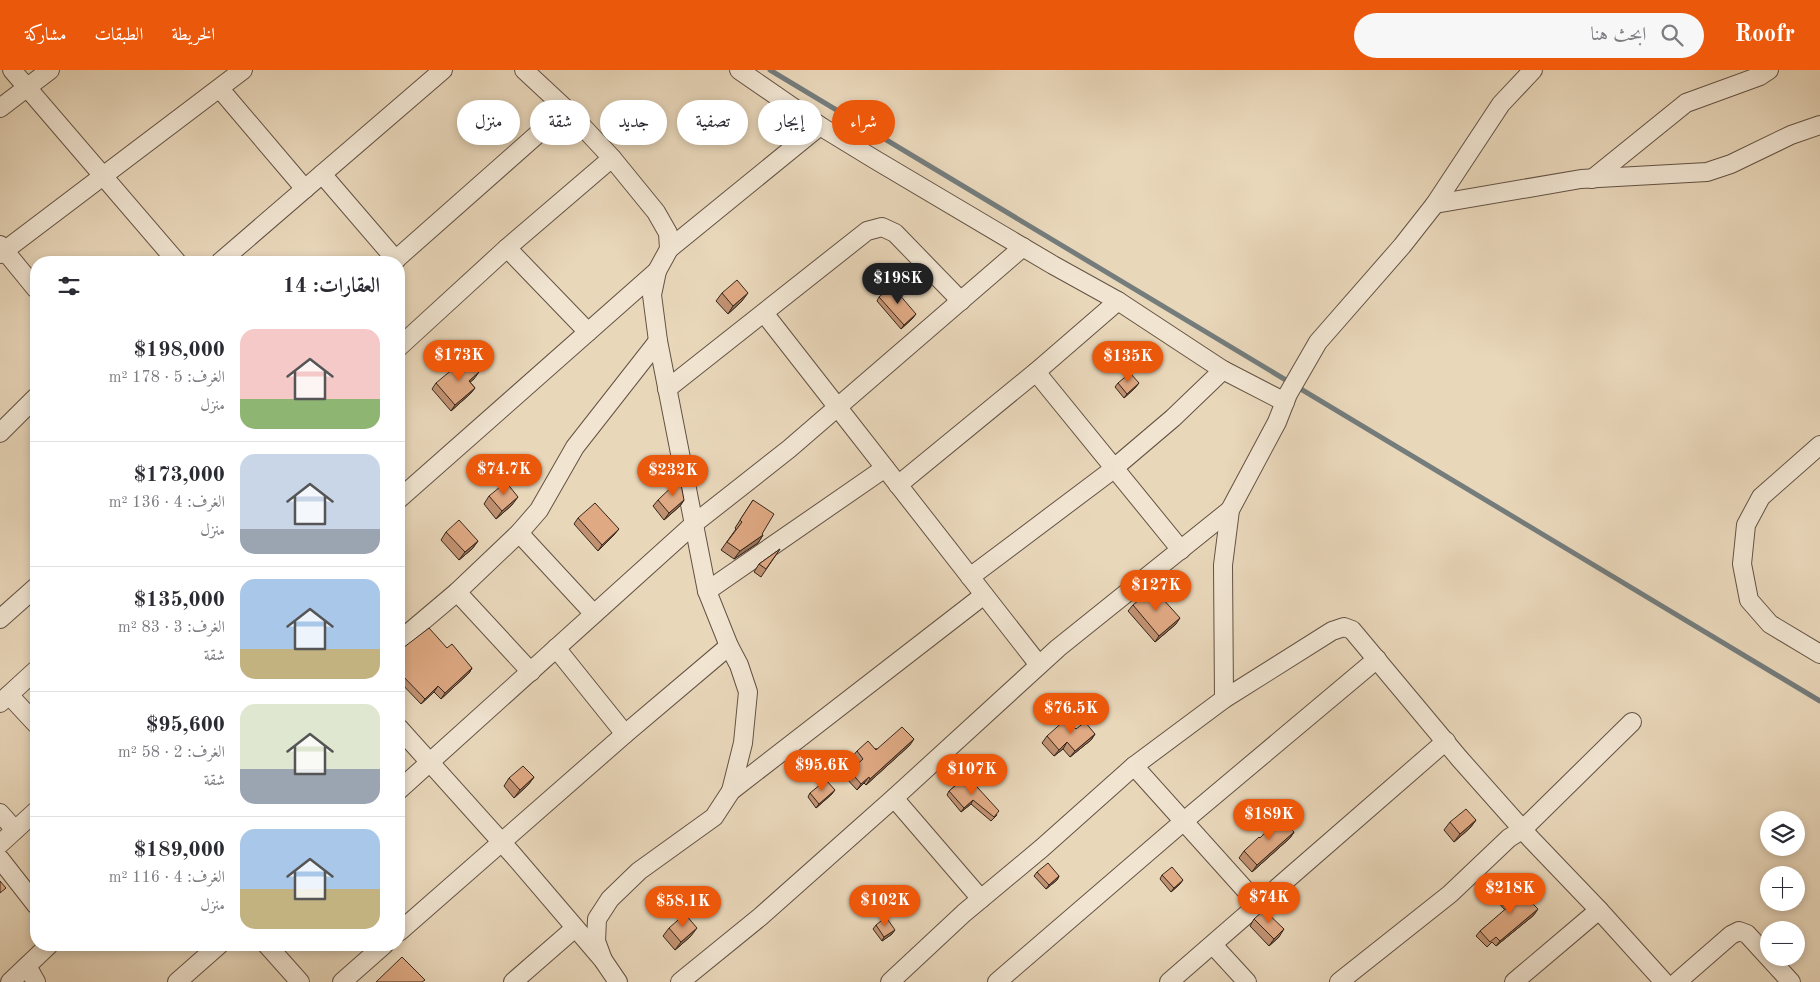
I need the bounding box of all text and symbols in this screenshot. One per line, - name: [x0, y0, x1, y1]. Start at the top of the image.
- search box: [1354, 13, 1704, 58]
- icon: search: [1658, 21, 1686, 49]
- text: Roofr: [1734, 23, 1795, 47]
- text: مشاركة: [25, 26, 66, 44]
- text: الطبقات: [94, 26, 143, 44]
- text: الخريطة: [171, 26, 215, 44]
- text: ابحث هنا: [1590, 26, 1646, 45]
- chip: منزل: [457, 100, 520, 145]
- chip: شقة: [530, 100, 590, 145]
- chip: جديد: [600, 100, 667, 145]
- chip: تصفية: [677, 100, 748, 145]
- chip: إيجار: [758, 100, 822, 145]
- chip: شراء: [832, 100, 895, 145]
- pin: $198K: [863, 262, 933, 305]
- text: $198K: [873, 271, 923, 287]
- icon: filters: [55, 272, 83, 300]
- text: العقارات: 14: [283, 276, 380, 297]
- text: $198,000: [134, 340, 225, 361]
- pin: $173K: [424, 340, 494, 382]
- pin: $135K: [1093, 340, 1163, 383]
- text: $173K: [434, 348, 484, 364]
- icon: home: [280, 349, 340, 409]
- text: $135K: [1103, 349, 1153, 365]
- text: الغرف: 5 · 178 m²: [109, 370, 225, 386]
- text: منزل: [200, 398, 225, 414]
- pin: $74.7K: [463, 454, 545, 496]
- pin: $232K: [638, 454, 708, 497]
- text: $74.7K: [477, 462, 531, 478]
- text: $232K: [648, 463, 698, 479]
- text: $173,000: [134, 465, 225, 486]
- icon: home: [280, 474, 340, 534]
- text: الغرف: 4 · 136 m²: [109, 495, 225, 511]
- text: منزل: [200, 523, 225, 539]
- pin: $127K: [1121, 570, 1191, 612]
- text: $127K: [1131, 578, 1181, 594]
- text: $135,000: [134, 590, 225, 611]
- icon: home: [280, 599, 340, 659]
- text: الغرف: 3 · 83 m²: [118, 620, 225, 636]
- text: شقة: [204, 648, 225, 664]
- pin: $76.5K: [1030, 692, 1112, 735]
- text: $76.5K: [1044, 701, 1098, 717]
- text: $95,600: [146, 715, 225, 736]
- icon: home: [280, 724, 340, 784]
- text: الغرف: 2 · 58 m²: [118, 745, 225, 761]
- pin: $95.6K: [781, 750, 863, 792]
- pin: $107K: [937, 754, 1007, 796]
- text: $95.6K: [795, 758, 849, 774]
- text: $107K: [947, 762, 997, 778]
- text: شقة: [204, 773, 225, 789]
- pin: $189K: [1234, 798, 1304, 841]
- text: $189K: [1244, 807, 1294, 823]
- map controls: [1760, 811, 1805, 966]
- button: layers: [1760, 811, 1805, 856]
- text: $189,000: [134, 840, 225, 861]
- icon: home: [280, 849, 340, 909]
- button: +: [1760, 866, 1805, 911]
- text: الغرف: 4 · 116 m²: [109, 870, 225, 886]
- pin: $218K: [1475, 872, 1545, 915]
- text: $218K: [1485, 881, 1535, 897]
- pin: $74K: [1239, 882, 1299, 924]
- pin: $102K: [850, 884, 920, 927]
- pin: $58.1K: [642, 886, 724, 928]
- text: $74K: [1249, 890, 1289, 906]
- text: $102K: [860, 893, 910, 909]
- text: $58.1K: [656, 894, 710, 910]
- text: منزل: [200, 898, 225, 914]
- button: −: [1760, 921, 1805, 966]

